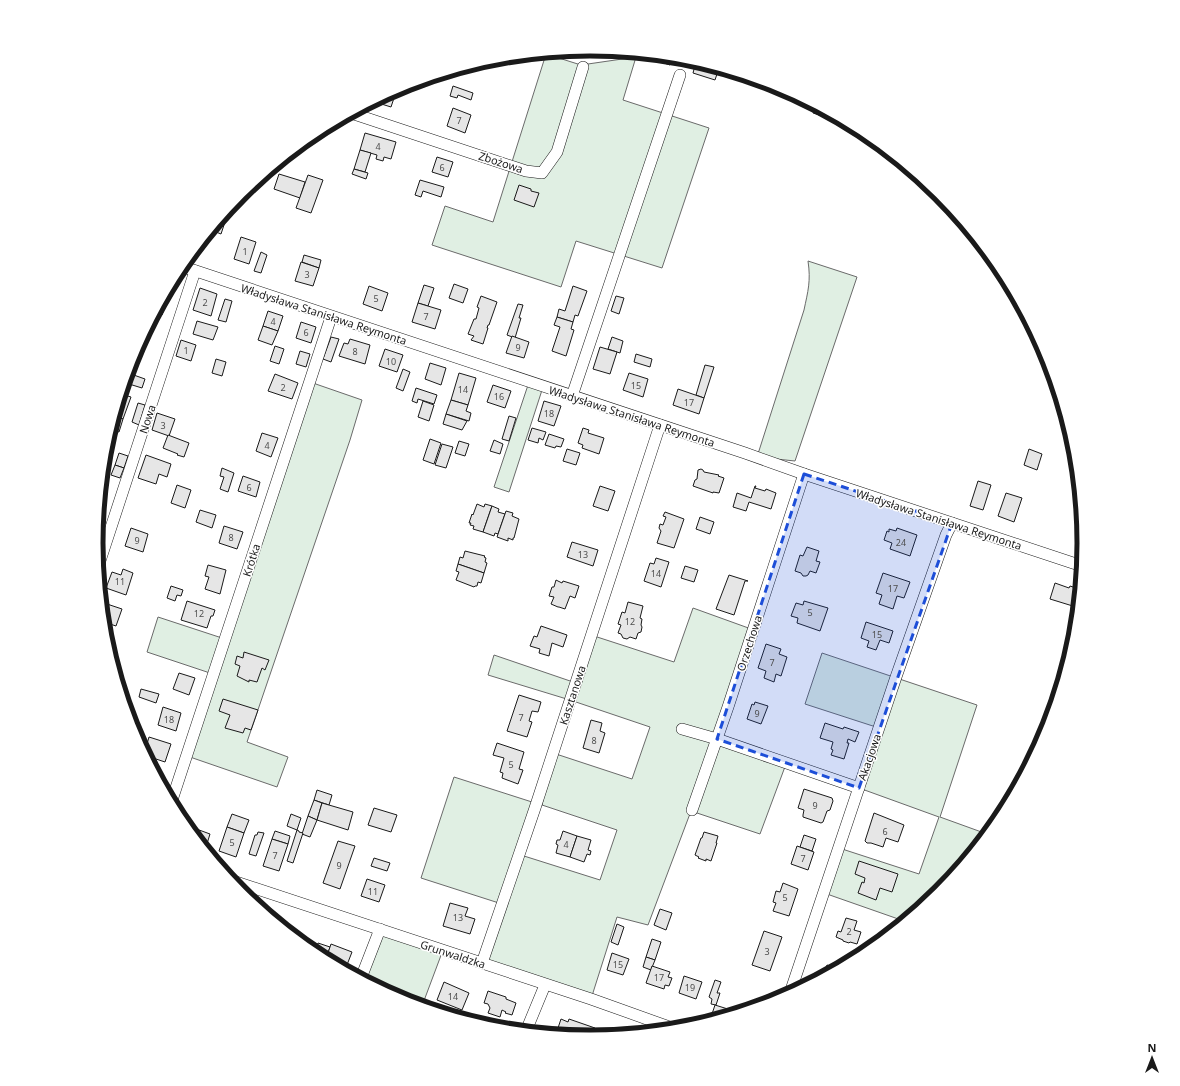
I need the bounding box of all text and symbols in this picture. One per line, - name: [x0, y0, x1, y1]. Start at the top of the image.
- house number: 7: [456, 114, 462, 127]
- house number: 4: [375, 140, 381, 153]
- street label: Zbożowa: [477, 148, 525, 176]
- house number: 6: [439, 161, 445, 174]
- house number: 1: [242, 245, 248, 258]
- house number: 3: [304, 268, 310, 281]
- street label: Władysława Stanisława Reymonta: [239, 280, 409, 348]
- house number: 5: [373, 292, 379, 305]
- house number: 2: [202, 296, 208, 309]
- house number: 7: [423, 310, 429, 323]
- house number: 4: [270, 315, 276, 328]
- house number: 6: [303, 326, 309, 339]
- house number: 9: [515, 341, 521, 354]
- house number: 1: [183, 344, 189, 357]
- house number: 8: [352, 345, 358, 358]
- house number: 10: [386, 355, 396, 368]
- house number: 15: [631, 379, 641, 392]
- house number: 2: [280, 381, 286, 394]
- street label: Władysława Stanisława Reymonta: [547, 382, 717, 450]
- house number: 14: [458, 383, 468, 396]
- house number: 16: [494, 390, 504, 403]
- house number: 17: [684, 396, 694, 409]
- street label: Nowa: [135, 403, 159, 435]
- house number: 18: [544, 407, 554, 420]
- house number: 3: [160, 419, 166, 432]
- house number: 4: [264, 439, 270, 452]
- house number: 6: [246, 481, 252, 494]
- street label: Władysława Stanisława Reymonta: [854, 485, 1024, 553]
- house number: 8: [228, 531, 234, 544]
- house number: 9: [134, 534, 140, 547]
- house number: 24: [896, 536, 906, 549]
- street label: Krótka: [239, 542, 263, 578]
- house number: 13: [578, 548, 588, 561]
- house number: 14: [651, 567, 661, 580]
- house number: 11: [115, 575, 125, 588]
- house number: 17: [888, 582, 898, 595]
- house number: 5: [807, 606, 813, 619]
- house number: 12: [194, 607, 204, 620]
- street label: Orzechowa: [733, 613, 765, 673]
- house number: 12: [625, 615, 635, 628]
- house number: 15: [872, 628, 882, 641]
- house number: 7: [769, 656, 775, 669]
- street label: Kasztanowa: [555, 663, 589, 727]
- house number: 9: [754, 707, 760, 720]
- house number: 7: [518, 711, 524, 724]
- house number: 18: [164, 713, 174, 726]
- street label: Akacjowa: [854, 732, 884, 782]
- house number: 8: [591, 734, 597, 747]
- house number: 5: [508, 758, 514, 771]
- house number: 9: [812, 799, 818, 812]
- house number: 6: [882, 825, 888, 838]
- house number: 5: [229, 836, 235, 849]
- house number: 4: [563, 838, 569, 851]
- house number: 7: [272, 849, 278, 862]
- house number: 7: [800, 852, 806, 865]
- house number: 9: [336, 859, 342, 872]
- house number: 11: [368, 885, 378, 898]
- house number: 5: [782, 891, 788, 904]
- house number: 13: [453, 911, 463, 924]
- house number: 2: [846, 925, 852, 938]
- street label: Grunwaldzka: [418, 936, 488, 972]
- house number: 3: [764, 945, 770, 958]
- house number: 15: [613, 958, 623, 971]
- house number: 17: [654, 971, 664, 984]
- house number: 19: [685, 981, 695, 994]
- house number: 14: [448, 990, 458, 1003]
- north arrow: [1132, 1038, 1172, 1078]
- text: N: [1148, 1040, 1156, 1055]

